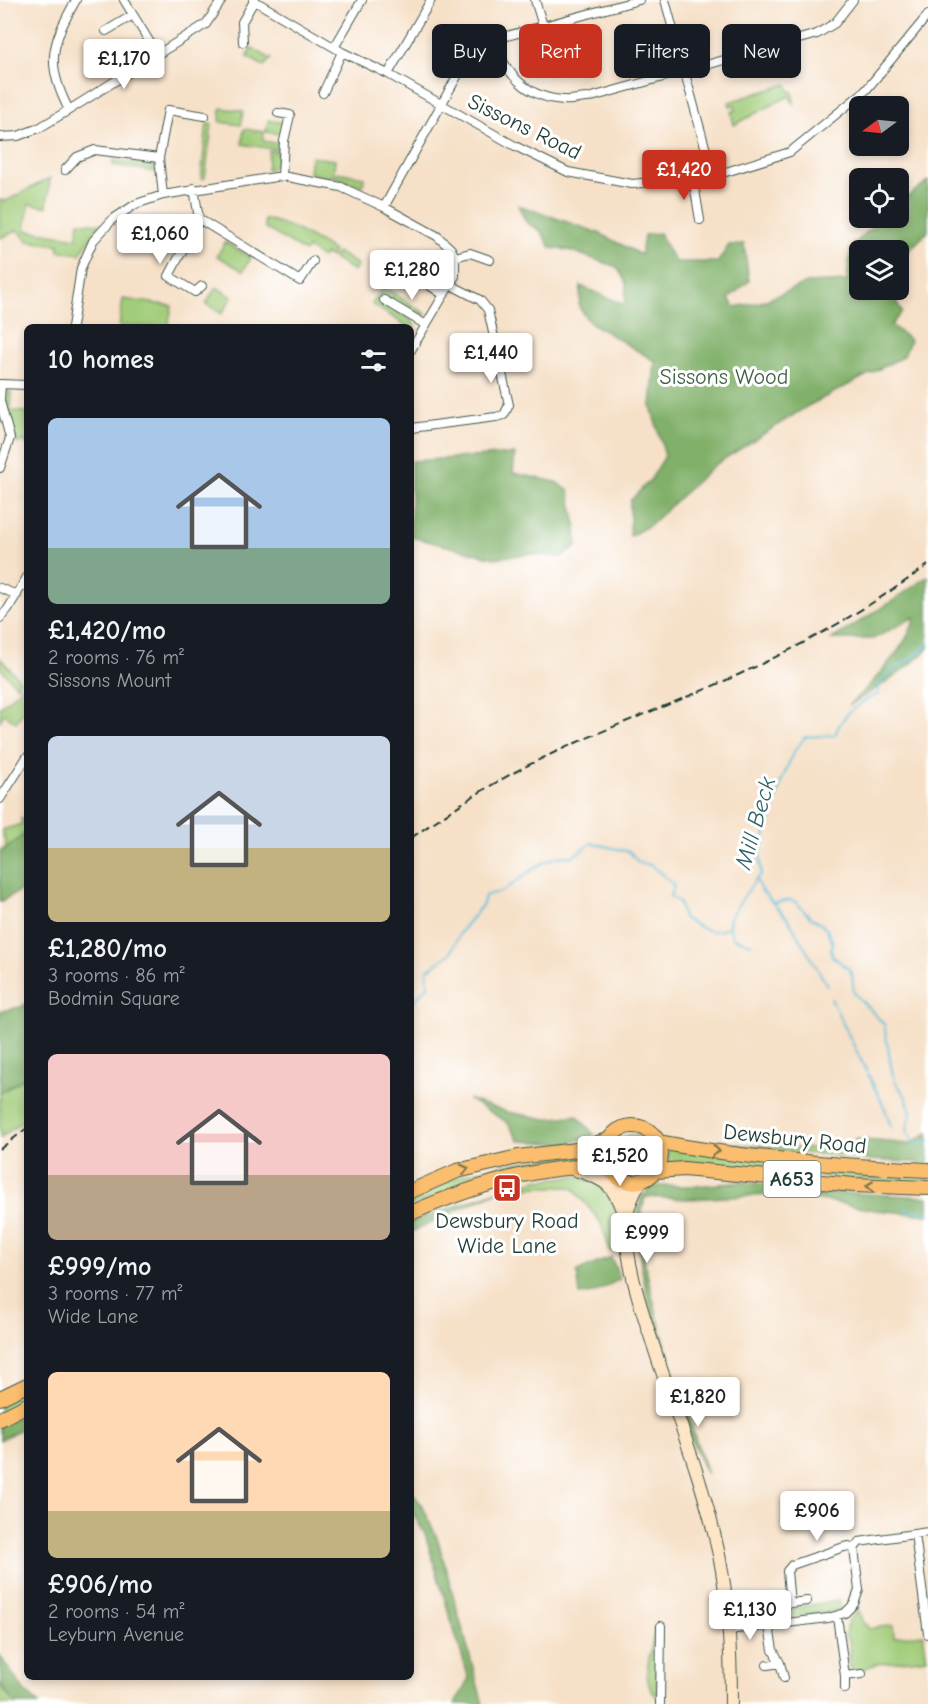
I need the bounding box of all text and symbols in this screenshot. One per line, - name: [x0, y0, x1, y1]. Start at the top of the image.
- chip: Buy: [432, 24, 507, 78]
- chip: Rent: [519, 24, 602, 78]
- chip: Filters: [614, 24, 710, 78]
- chip: New: [722, 24, 801, 78]
- pin: £1,170: [75, 39, 173, 90]
- text: £1,170: [97, 47, 151, 70]
- street label: Sissons Road: [464, 88, 586, 166]
- north arrow: [849, 96, 909, 156]
- map controls: [849, 96, 909, 300]
- pin: £1,420: [635, 150, 733, 201]
- text: £1,420: [656, 158, 712, 181]
- button: locate: [849, 168, 909, 228]
- pin: £1,060: [111, 214, 209, 265]
- text: £1,060: [131, 222, 189, 245]
- button: layers: [849, 240, 909, 300]
- pin: £1,280: [363, 250, 461, 301]
- text: £1,280: [384, 258, 440, 281]
- pin: £1,440: [442, 333, 540, 384]
- text: £1,440: [463, 341, 519, 364]
- icon: filters: [357, 344, 390, 377]
- text: 10 homes: [48, 345, 154, 375]
- park label: Sissons Wood: [660, 364, 788, 390]
- icon: home: [165, 457, 273, 565]
- text: £1,420/mo: [48, 616, 166, 646]
- text: 2 rooms · 76 m²: [48, 646, 184, 669]
- text: Sissons Mount: [48, 669, 171, 692]
- water label: Mill Beck: [728, 773, 782, 873]
- icon: home: [165, 775, 273, 883]
- text: £1,280/mo: [48, 934, 167, 964]
- text: 3 rooms · 86 m²: [48, 964, 185, 987]
- text: Bodmin Square: [48, 987, 180, 1010]
- icon: home: [165, 1093, 273, 1201]
- street label: Dewsbury Road: [722, 1119, 868, 1159]
- pin: £1,520: [571, 1136, 669, 1187]
- text: £1,520: [592, 1144, 648, 1167]
- one-way arrow: [712, 1145, 721, 1157]
- road number: A653: [764, 1161, 820, 1197]
- one-way arrow: [460, 1164, 470, 1177]
- bus stop icon: Dewsbury Road Wide Lane: [491, 1172, 523, 1204]
- one-way arrow: [865, 1179, 874, 1192]
- place label: Dewsbury Road Wide Lane: [435, 1208, 579, 1259]
- pin: £999: [611, 1213, 683, 1264]
- text: £999: [625, 1221, 669, 1244]
- text: £999/mo: [48, 1252, 151, 1282]
- text: 3 rooms · 77 m²: [48, 1282, 182, 1305]
- text: Wide Lane: [48, 1305, 138, 1328]
- pin: £1,820: [649, 1377, 747, 1428]
- text: £1,820: [670, 1385, 726, 1408]
- icon: home: [165, 1411, 273, 1519]
- pin: £906: [781, 1491, 853, 1542]
- text: £906: [794, 1499, 840, 1522]
- text: £906/mo: [48, 1570, 153, 1600]
- pin: £1,130: [701, 1590, 799, 1641]
- text: £1,130: [723, 1598, 777, 1621]
- text: 2 rooms · 54 m²: [48, 1600, 184, 1623]
- text: Leyburn Avenue: [48, 1623, 184, 1646]

